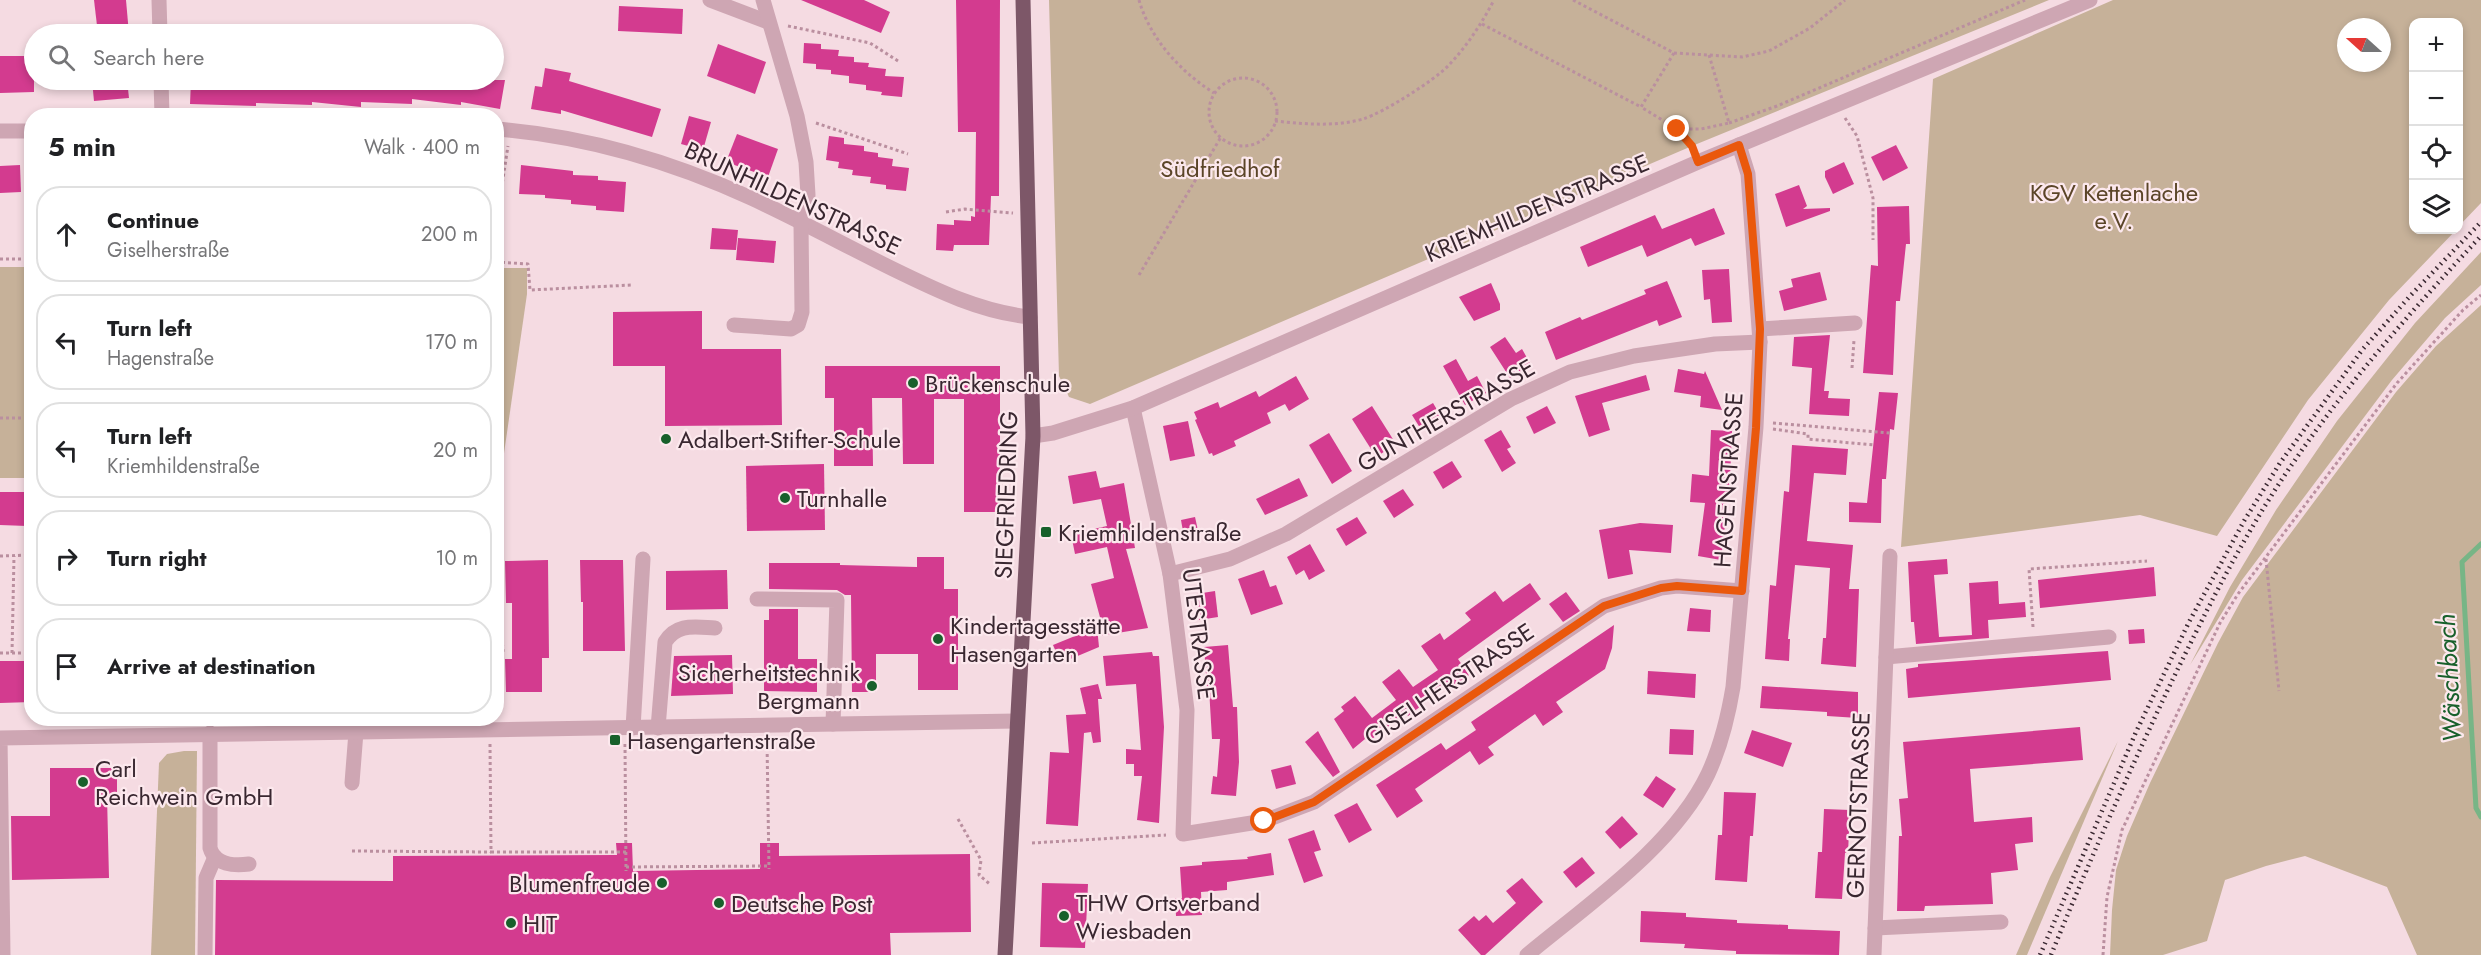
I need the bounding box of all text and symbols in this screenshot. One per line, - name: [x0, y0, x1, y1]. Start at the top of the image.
- north arrow: [2337, 18, 2391, 72]
- map controls: [2409, 18, 2463, 234]
- button: +: [2409, 18, 2463, 72]
- search box: [24, 24, 504, 90]
- icon: search: [45, 41, 78, 74]
- text: Search here: [93, 41, 204, 73]
- button: −: [2409, 72, 2463, 126]
- route end: [1663, 115, 1689, 141]
- button: locate: [2409, 126, 2463, 180]
- text: 5 min: [48, 128, 116, 166]
- street label: BRUNHILDENSTRASSE: [679, 132, 907, 264]
- text: Walk · 400 m: [364, 133, 480, 162]
- street label: KRIEMHILDENSTRASSE: [1419, 145, 1655, 271]
- park label: Südfriedhof: [1160, 151, 1281, 186]
- park label: KGV Kettenlache e.V.: [2030, 175, 2198, 238]
- button: layers: [2409, 180, 2463, 234]
- text: Continue: [107, 204, 199, 236]
- icon: ahead: [50, 218, 83, 251]
- text: 200 m: [421, 220, 478, 249]
- text: Giselherstraße: [107, 236, 229, 265]
- text: Turn left: [107, 312, 192, 344]
- icon: left: [50, 326, 83, 359]
- text: 170 m: [425, 328, 478, 357]
- text: Hagenstraße: [107, 344, 214, 373]
- street label: GUNTHERSTRASSE: [1351, 350, 1541, 480]
- place label: Brückenschule: [925, 366, 1070, 401]
- marker: Brückenschule: [906, 376, 920, 390]
- street label: HAGENSTRASSE: [1704, 391, 1752, 569]
- street label: SIEGFRIEDRING: [986, 410, 1026, 580]
- text: Turn left: [107, 420, 192, 452]
- place label: Adalbert-Stifter-Schule: [678, 422, 901, 457]
- marker: Adalbert-Stifter-Schule: [659, 432, 673, 446]
- icon: left: [50, 434, 83, 467]
- text: 20 m: [433, 436, 478, 465]
- text: Kriemhildenstraße: [107, 452, 260, 481]
- place label: Turnhalle: [797, 481, 887, 516]
- marker: Turnhalle: [778, 491, 792, 505]
- place label: Kriemhildenstraße: [1058, 515, 1241, 550]
- marker: Kriemhildenstraße: [1039, 525, 1053, 539]
- icon: right: [50, 542, 83, 575]
- text: Turn right: [107, 542, 207, 574]
- text: 10 m: [435, 544, 478, 573]
- street label: UTESTRASSE: [1174, 566, 1224, 702]
- place label: Kindertagesstätte Hasengarten: [950, 608, 1121, 671]
- water label: Wäschbach: [2427, 613, 2471, 743]
- street label: GISELHERSTRASSE: [1357, 614, 1541, 754]
- marker: Kindertagesstätte Hasengarten: [931, 632, 945, 646]
- icon: arrive: [50, 650, 83, 683]
- text: Arrive at destination: [107, 650, 316, 682]
- place label: Sicherheitstechnik Bergmann: [678, 655, 860, 718]
- marker: Sicherheitstechnik Bergmann: [865, 679, 879, 693]
- street label: GERNOTSTRASSE: [1837, 711, 1879, 899]
- place label: Hasengartenstraße: [627, 723, 816, 758]
- marker: Hasengartenstraße: [608, 733, 622, 747]
- place label: Carl Reichwein GmbH: [95, 751, 274, 814]
- marker: Carl Reichwein GmbH: [76, 775, 90, 789]
- route start: [1250, 807, 1276, 833]
- place label: Blumenfreude: [509, 866, 650, 901]
- marker: Blumenfreude: [655, 876, 669, 890]
- place label: THW Ortsverband Wiesbaden: [1076, 885, 1260, 948]
- place label: Deutsche Post: [731, 886, 873, 921]
- marker: Deutsche Post: [712, 896, 726, 910]
- place label: HIT: [523, 906, 557, 941]
- marker: THW Ortsverband Wiesbaden: [1057, 909, 1071, 923]
- marker: HIT: [504, 916, 518, 930]

